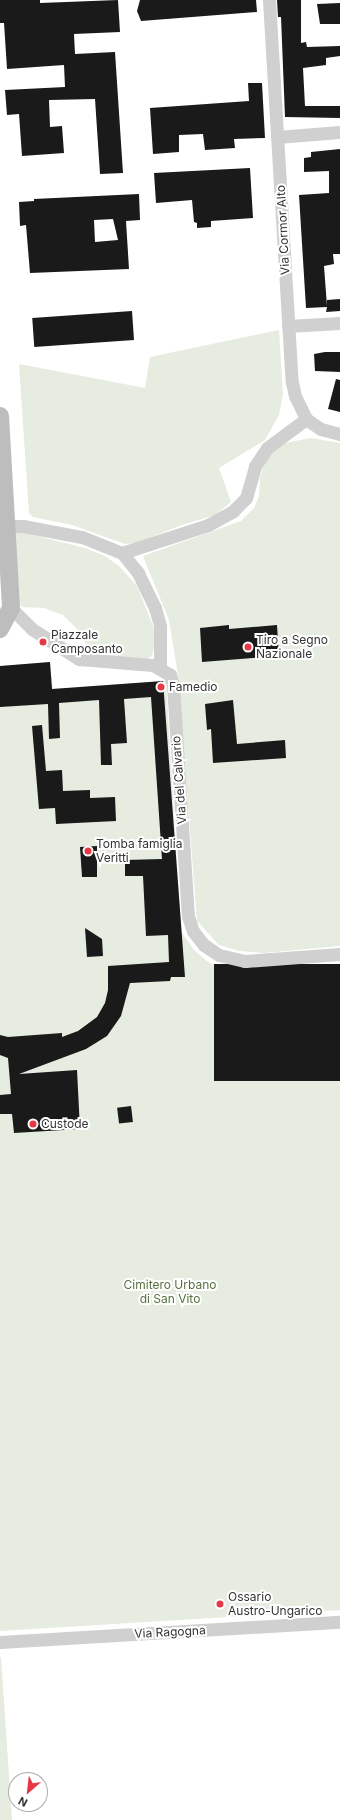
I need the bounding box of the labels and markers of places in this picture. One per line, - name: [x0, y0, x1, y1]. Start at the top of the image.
- place label: Piazzale Camposanto: [51, 628, 123, 656]
- place label: Tiro a Segno Nazionale: [256, 633, 328, 661]
- marker: Piazzale Camposanto: [38, 637, 48, 647]
- marker: Tiro a Segno Nazionale: [243, 642, 253, 652]
- place label: Famedio: [169, 680, 217, 694]
- marker: Famedio: [156, 682, 166, 692]
- place label: Tomba famiglia Veritti: [96, 837, 182, 865]
- marker: Tomba famiglia Veritti: [83, 846, 93, 856]
- place label: Custode: [41, 1117, 89, 1131]
- marker: Custode: [28, 1119, 38, 1129]
- place label: Ossario Austro-Ungarico: [228, 1590, 322, 1618]
- marker: Ossario Austro-Ungarico: [215, 1599, 225, 1609]

